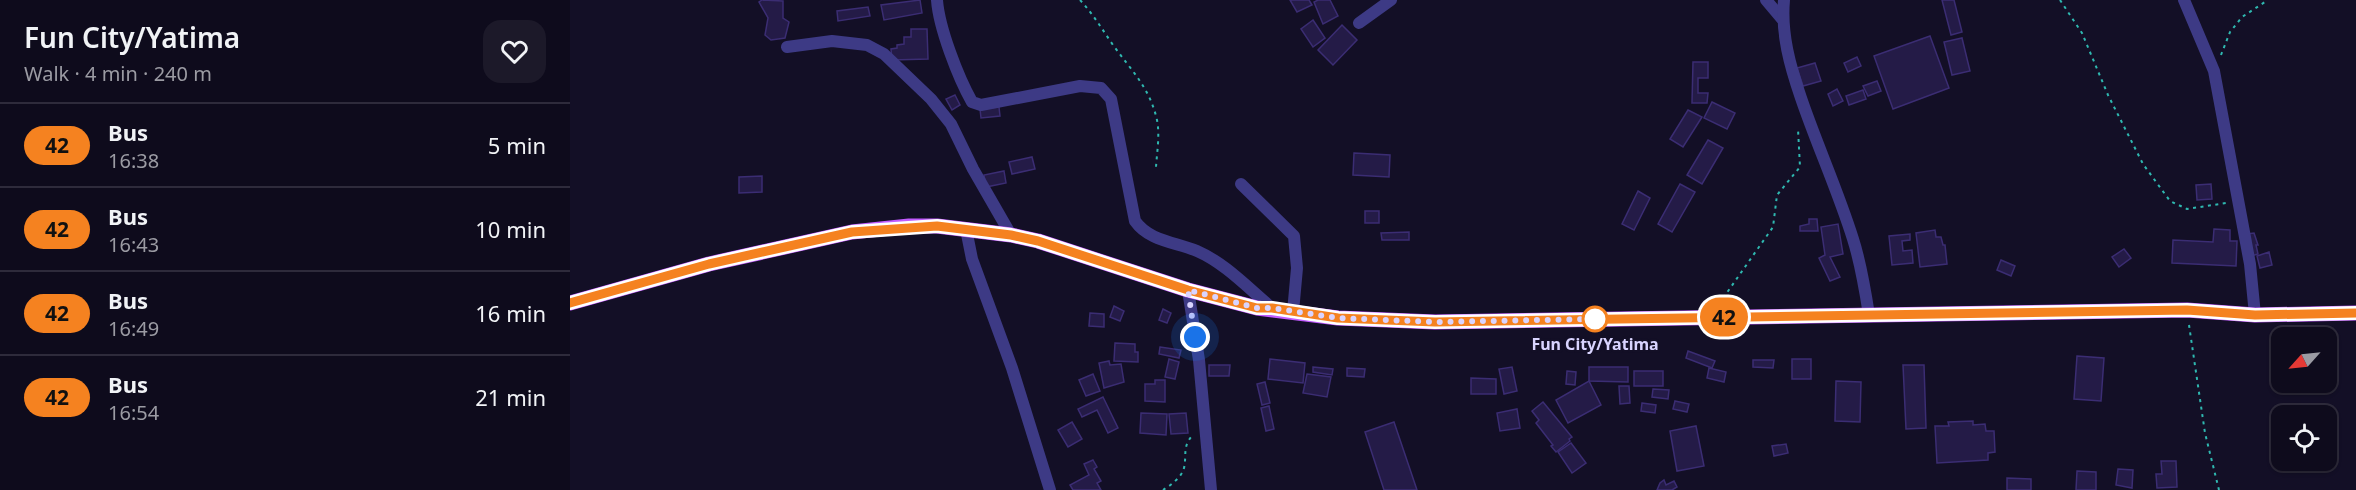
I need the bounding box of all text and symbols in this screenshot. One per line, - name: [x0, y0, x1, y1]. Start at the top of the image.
- text: Fun City/Yatima: [24, 18, 240, 56]
- button: heart: [483, 20, 546, 83]
- text: Walk · 4 min · 240 m: [24, 60, 212, 87]
- text: Bus: [108, 117, 148, 147]
- text: 5 min: [488, 130, 546, 160]
- text: 42: [45, 131, 69, 159]
- text: 16:38: [108, 147, 159, 174]
- text: Bus: [108, 201, 148, 231]
- text: 10 min: [475, 214, 546, 244]
- text: 42: [45, 215, 69, 243]
- text: 16:43: [108, 231, 159, 258]
- text: Bus: [108, 285, 148, 315]
- text: 16 min: [475, 298, 546, 328]
- line badge: 42: [1697, 298, 1751, 336]
- text: 42: [45, 299, 69, 327]
- text: 42: [1712, 303, 1736, 331]
- marker: Fun City/Yatima: [1582, 306, 1608, 332]
- text: 16:49: [108, 315, 159, 342]
- your location: [1180, 322, 1210, 352]
- north arrow: [2271, 327, 2337, 393]
- map controls: [2271, 327, 2337, 471]
- place label: Fun City/Yatima: [1531, 333, 1659, 355]
- text: Bus: [108, 369, 148, 399]
- text: 21 min: [475, 382, 546, 412]
- text: 42: [45, 383, 69, 411]
- text: 16:54: [108, 399, 159, 426]
- button: locate: [2271, 405, 2337, 471]

